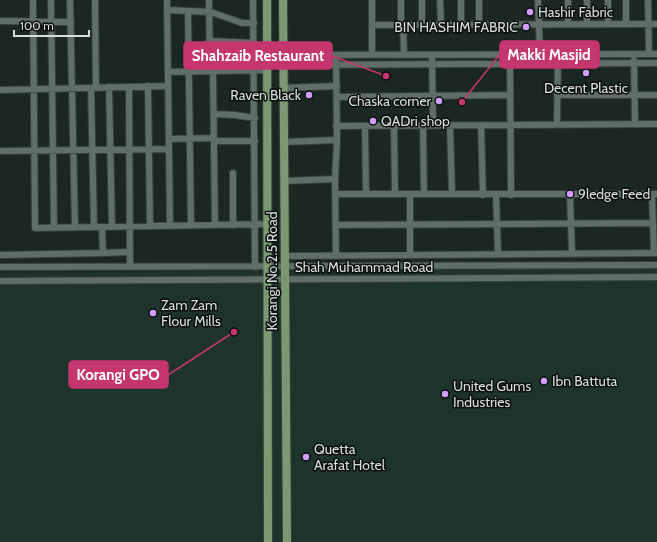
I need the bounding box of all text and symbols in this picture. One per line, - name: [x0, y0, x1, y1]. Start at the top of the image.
- place label: Hashir Fabric: [538, 3, 613, 21]
- marker: Hashir Fabric: [525, 7, 535, 17]
- scale bar: [14, 12, 89, 38]
- text: 100 m: [20, 18, 54, 33]
- place label: BIN HASHIM FABRIC: [394, 18, 518, 36]
- marker: BIN HASHIM FABRIC: [521, 22, 531, 32]
- callout: Makki Masjid: [500, 41, 599, 68]
- callout: Shahzaib Restaurant: [184, 42, 332, 69]
- text: Makki Masjid: [507, 46, 591, 64]
- text: Shahzaib Restaurant: [192, 47, 324, 65]
- marker: Decent Plastic: [581, 68, 591, 78]
- place label: Decent Plastic: [544, 79, 628, 97]
- place label: Raven Black: [230, 86, 302, 104]
- marker: Raven Black: [304, 90, 314, 100]
- place label: Chaska corner: [348, 92, 432, 110]
- marker: Chaska corner: [434, 96, 444, 106]
- place label: QADri shop: [381, 112, 450, 130]
- marker: QADri shop: [368, 116, 378, 126]
- place label: 9ledge Feed: [578, 185, 650, 203]
- marker: 9ledge Feed: [565, 189, 575, 199]
- street label: Korangi No.2.5 Road: [263, 212, 281, 331]
- street label: Shah Muhammad Road: [295, 258, 433, 276]
- place label: Zam Zam Flour Mills: [161, 296, 221, 330]
- marker: Zam Zam Flour Mills: [148, 308, 158, 318]
- callout: Korangi GPO: [69, 361, 168, 388]
- text: Korangi GPO: [76, 366, 160, 384]
- place label: Ibn Battuta: [552, 372, 618, 390]
- marker: Ibn Battuta: [539, 376, 549, 386]
- place label: United Gums Industries: [453, 377, 531, 411]
- marker: United Gums Industries: [440, 389, 450, 399]
- place label: Quetta Arafat Hotel: [314, 440, 386, 474]
- marker: Quetta Arafat Hotel: [301, 452, 311, 462]

